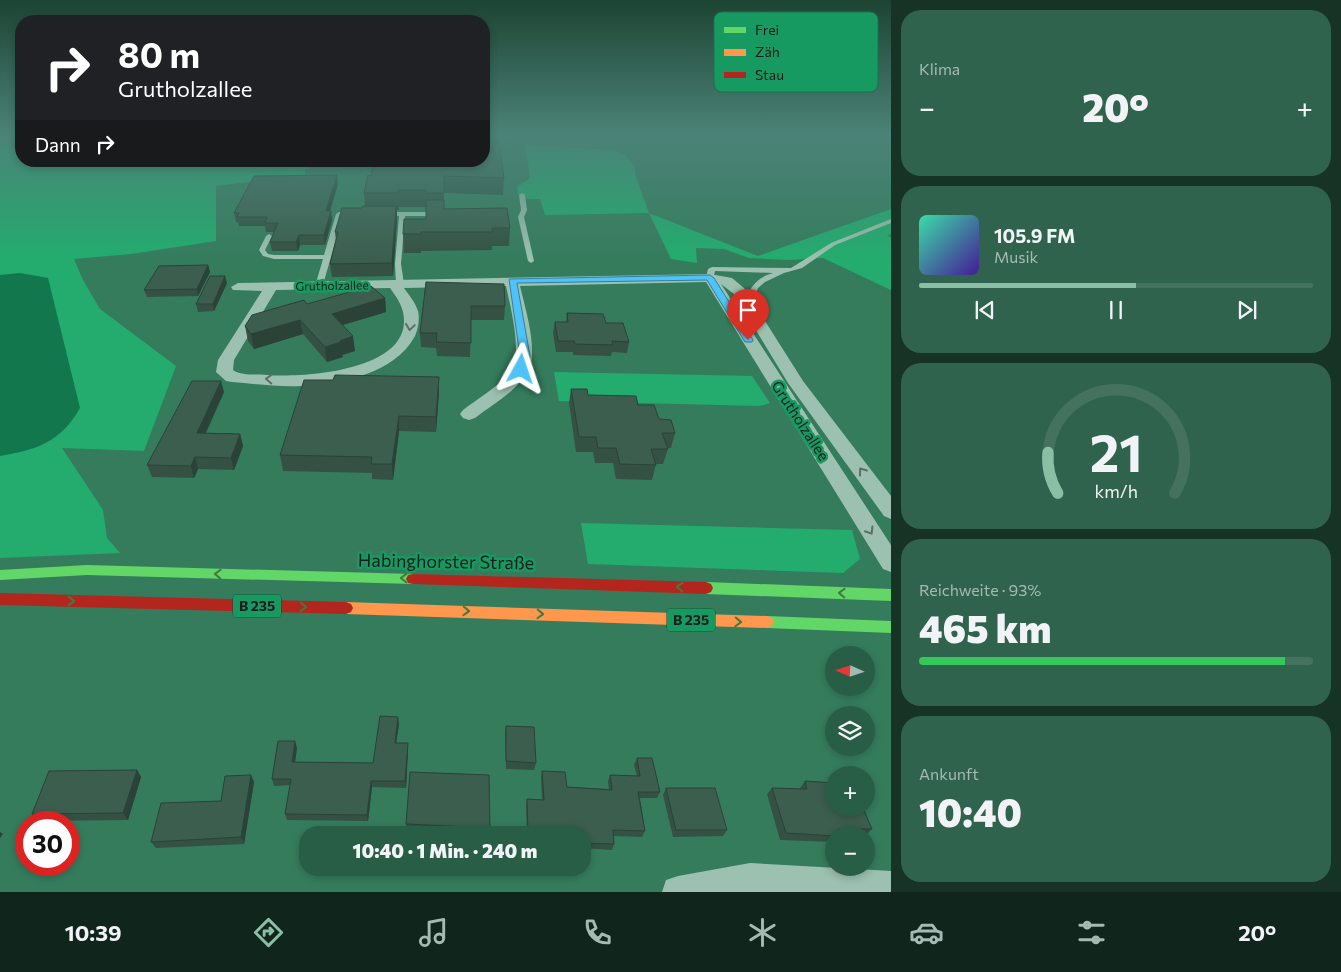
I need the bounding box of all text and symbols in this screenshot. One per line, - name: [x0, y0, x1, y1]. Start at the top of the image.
- legend: [714, 12, 878, 92]
- text: Frei: [755, 21, 779, 38]
- text: 80 m: [118, 32, 200, 75]
- icon: right: [35, 35, 100, 100]
- text: Zäh: [755, 43, 780, 60]
- text: Klima: [919, 59, 960, 78]
- text: Stau: [755, 66, 784, 83]
- text: Grutholzallee: [118, 75, 252, 102]
- text: 20°: [1082, 83, 1149, 130]
- text: −: [919, 90, 935, 124]
- text: +: [1297, 90, 1313, 124]
- icon: right: [91, 130, 119, 158]
- text: Dann: [35, 133, 81, 156]
- text: 105.9 FM: [994, 224, 1075, 247]
- text: Musik: [994, 247, 1038, 266]
- street label: Grutholzallee: [295, 277, 369, 293]
- pin: [727, 289, 769, 340]
- icon: arrive: [734, 296, 762, 324]
- icon: previous: [971, 296, 999, 324]
- icon: pause: [1102, 296, 1130, 324]
- icon: next: [1233, 296, 1261, 324]
- one-way arrow: [405, 324, 416, 332]
- position arrow: [494, 342, 546, 394]
- one-way arrow: [264, 374, 272, 385]
- street label: Grutholzallee: [768, 377, 833, 464]
- text: 21: [1089, 419, 1143, 483]
- one-way arrow: [859, 467, 868, 477]
- text: km/h: [1094, 480, 1138, 502]
- one-way arrow: [864, 525, 874, 534]
- street label: Habinghorster Straße: [358, 548, 534, 574]
- one-way arrow: [214, 568, 222, 579]
- one-way arrow: [400, 573, 408, 584]
- text: Reichweite · 93%: [919, 580, 1041, 599]
- one-way arrow: [676, 582, 684, 592]
- one-way arrow: [838, 588, 846, 599]
- road number: B 235: [233, 594, 281, 618]
- one-way arrow: [67, 595, 75, 606]
- one-way arrow: [300, 602, 307, 612]
- text: 465 km: [919, 604, 1052, 651]
- one-way arrow: [462, 606, 470, 617]
- road number: B 235: [667, 608, 715, 632]
- one-way arrow: [537, 609, 545, 619]
- one-way arrow: [734, 616, 742, 627]
- north arrow: [825, 646, 875, 696]
- map controls: [825, 646, 875, 876]
- button: layers: [825, 706, 875, 756]
- text: Ankunft: [919, 764, 979, 783]
- button: +: [825, 766, 875, 816]
- text: 10:40: [919, 788, 1022, 835]
- speed limit sign: 30: [15, 811, 80, 876]
- button: −: [825, 826, 875, 876]
- text: 10:40 · 1 Min. · 240 m: [353, 839, 537, 862]
- icon: directions: [251, 915, 286, 950]
- icon: music: [416, 915, 451, 950]
- icon: phone: [580, 915, 615, 950]
- icon: climate: [745, 915, 780, 950]
- icon: car: [909, 915, 944, 950]
- icon: filters: [1074, 915, 1109, 950]
- text: 10:39: [65, 919, 122, 946]
- text: 20°: [1238, 919, 1276, 946]

